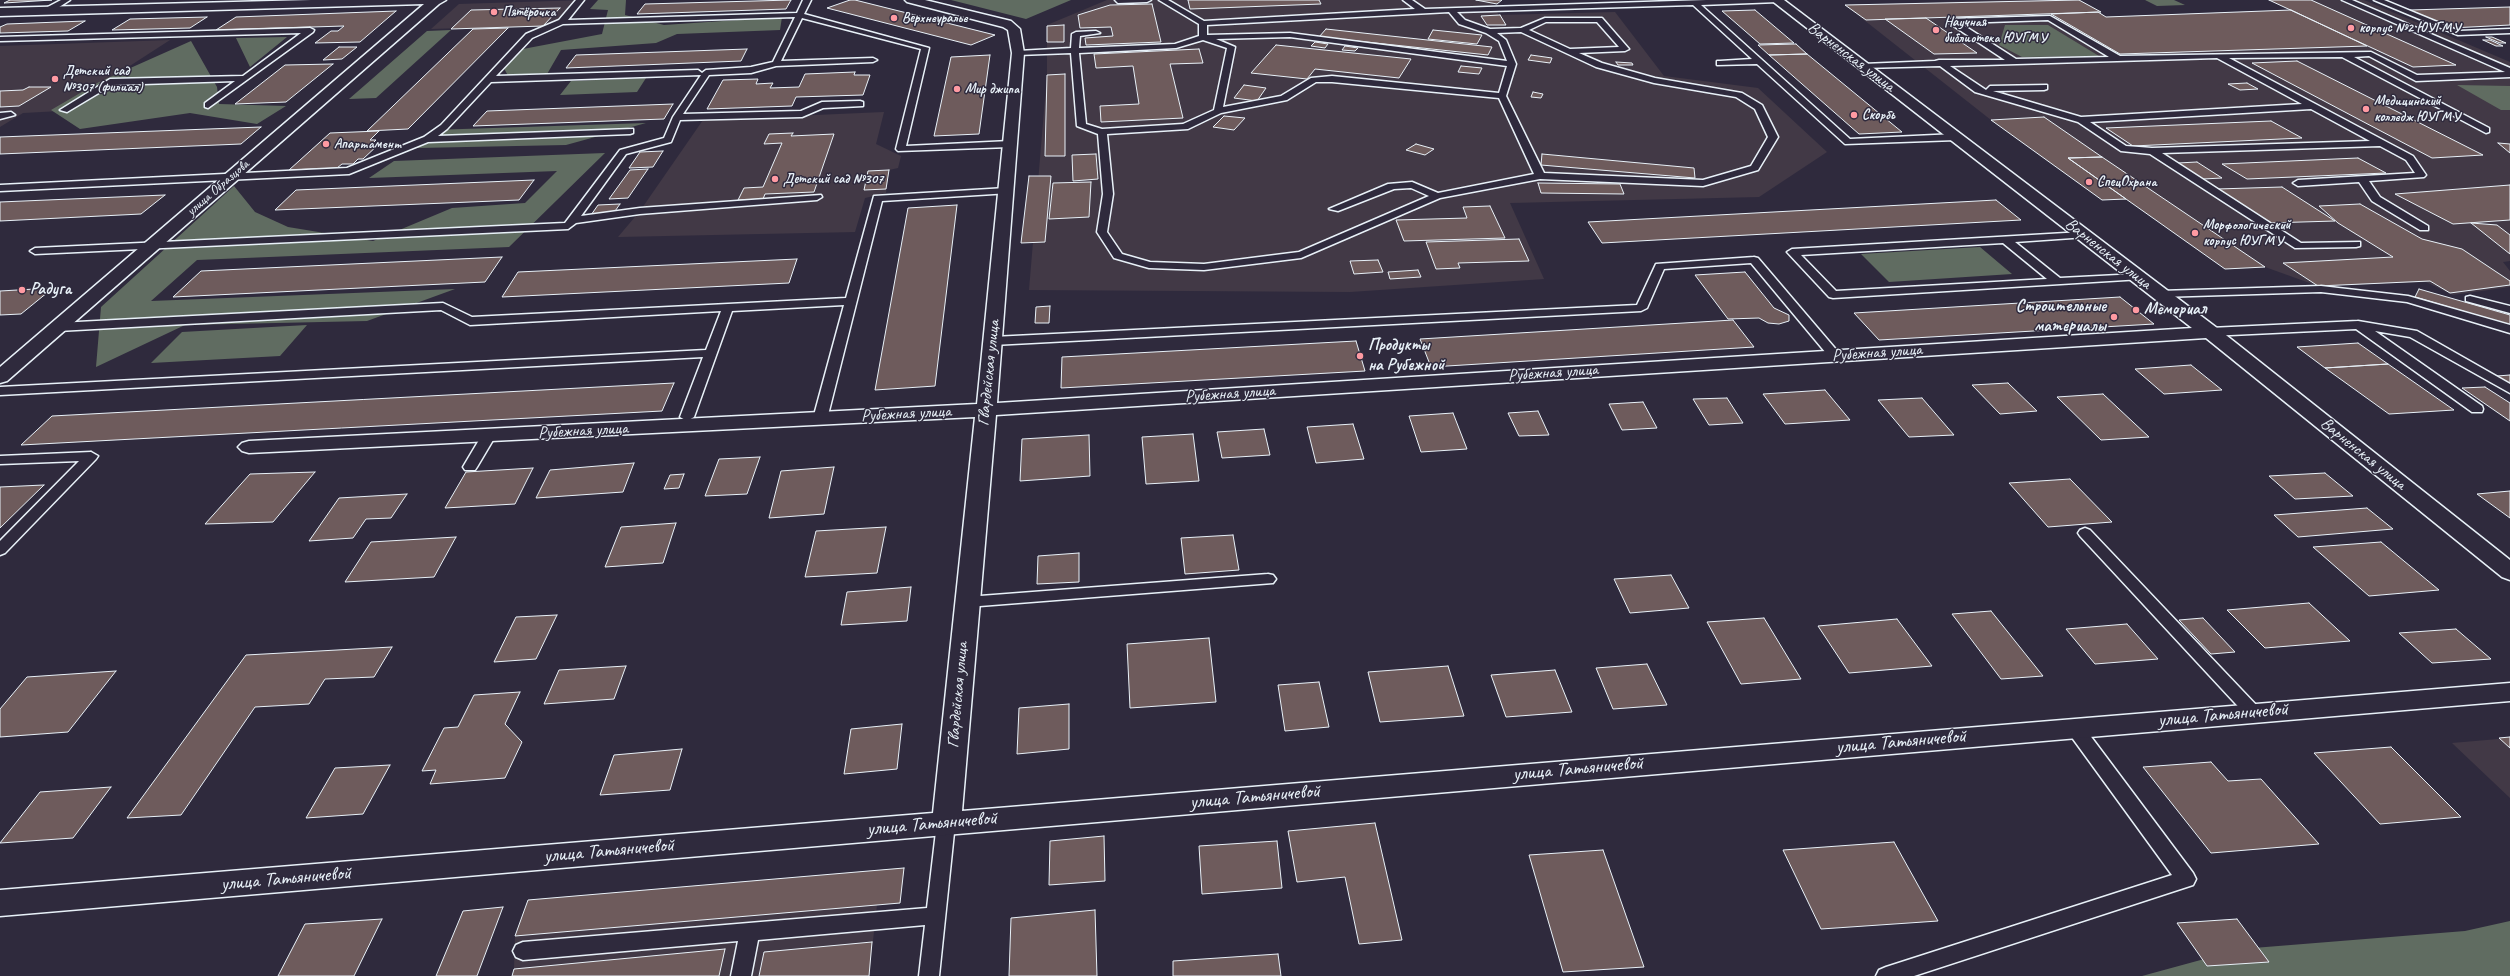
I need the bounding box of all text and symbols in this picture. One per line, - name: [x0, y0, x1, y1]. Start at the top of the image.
- place label: Пятёрочка: [502, 4, 556, 20]
- marker: Пятёрочка: [489, 7, 499, 17]
- place label: Верхнеуралье: [902, 10, 968, 26]
- marker: Верхнеуралье: [889, 13, 899, 23]
- place label: Научная библиотека ЮУГМУ: [1944, 14, 2047, 46]
- street label: Варненская улица: [1803, 18, 1899, 96]
- place label: корпус №2 ЮУГМУ: [2359, 20, 2461, 36]
- marker: корпус №2 ЮУГМУ: [2346, 23, 2356, 33]
- marker: Научная библиотека ЮУГМУ: [1931, 25, 1941, 35]
- place label: Детский сад №307 (филиал): [63, 63, 143, 96]
- marker: Детский сад №307 (филиал): [50, 74, 60, 84]
- place label: Мир джипа: [965, 81, 1019, 97]
- marker: Мир джипа: [952, 84, 962, 94]
- place label: Медицинский колледж ЮУГМУ: [2374, 93, 2460, 126]
- marker: Медицинский колледж ЮУГМУ: [2361, 104, 2371, 114]
- place label: Скорбь: [1862, 107, 1895, 123]
- marker: Скорбь: [1849, 110, 1859, 120]
- place label: Апартамент: [334, 136, 402, 152]
- marker: Апартамент: [321, 139, 331, 149]
- street label: улица Образцова: [183, 156, 253, 220]
- place label: Детский сад №307: [783, 171, 883, 187]
- marker: Детский сад №307: [770, 174, 780, 184]
- place label: СпецОхрана: [2097, 174, 2157, 190]
- marker: СпецОхрана: [2084, 177, 2094, 187]
- street label: Варненская улица: [2061, 214, 2155, 294]
- place label: Морфологический корпус ЮУГМУ: [2203, 217, 2291, 250]
- marker: Морфологический корпус ЮУГМУ: [2190, 228, 2200, 238]
- place label: Радуга: [30, 280, 71, 300]
- marker: Радуга: [17, 285, 27, 295]
- place label: Строительные материалы: [2016, 297, 2106, 337]
- place label: Мемориал: [2144, 300, 2207, 320]
- marker: Мемориал: [2131, 305, 2141, 315]
- marker: Строительные материалы: [2109, 312, 2119, 322]
- street label: Гвардейская улица: [973, 319, 1005, 427]
- place label: Продукты на Рубежной: [1368, 336, 1444, 376]
- street label: Рубежная улица: [1831, 340, 1923, 366]
- marker: Продукты на Рубежной: [1355, 351, 1365, 361]
- street label: Рубежная улица: [1507, 360, 1599, 386]
- street label: Рубежная улица: [1184, 381, 1276, 407]
- street label: Рубежная улица: [860, 401, 952, 427]
- street label: Варненская улица: [2316, 413, 2410, 495]
- street label: Рубежная улица: [537, 418, 629, 444]
- street label: Гвардейская улица: [943, 641, 973, 749]
- street label: улица Татьяничевой: [2157, 697, 2289, 733]
- street label: улица Татьяничевой: [1835, 724, 1967, 760]
- street label: улица Татьяничевой: [1512, 751, 1644, 787]
- street label: улица Татьяничевой: [1189, 779, 1321, 815]
- street label: улица Татьяничевой: [866, 806, 998, 842]
- street label: улица Татьяничевой: [543, 833, 675, 869]
- street label: улица Татьяничевой: [220, 861, 352, 897]

